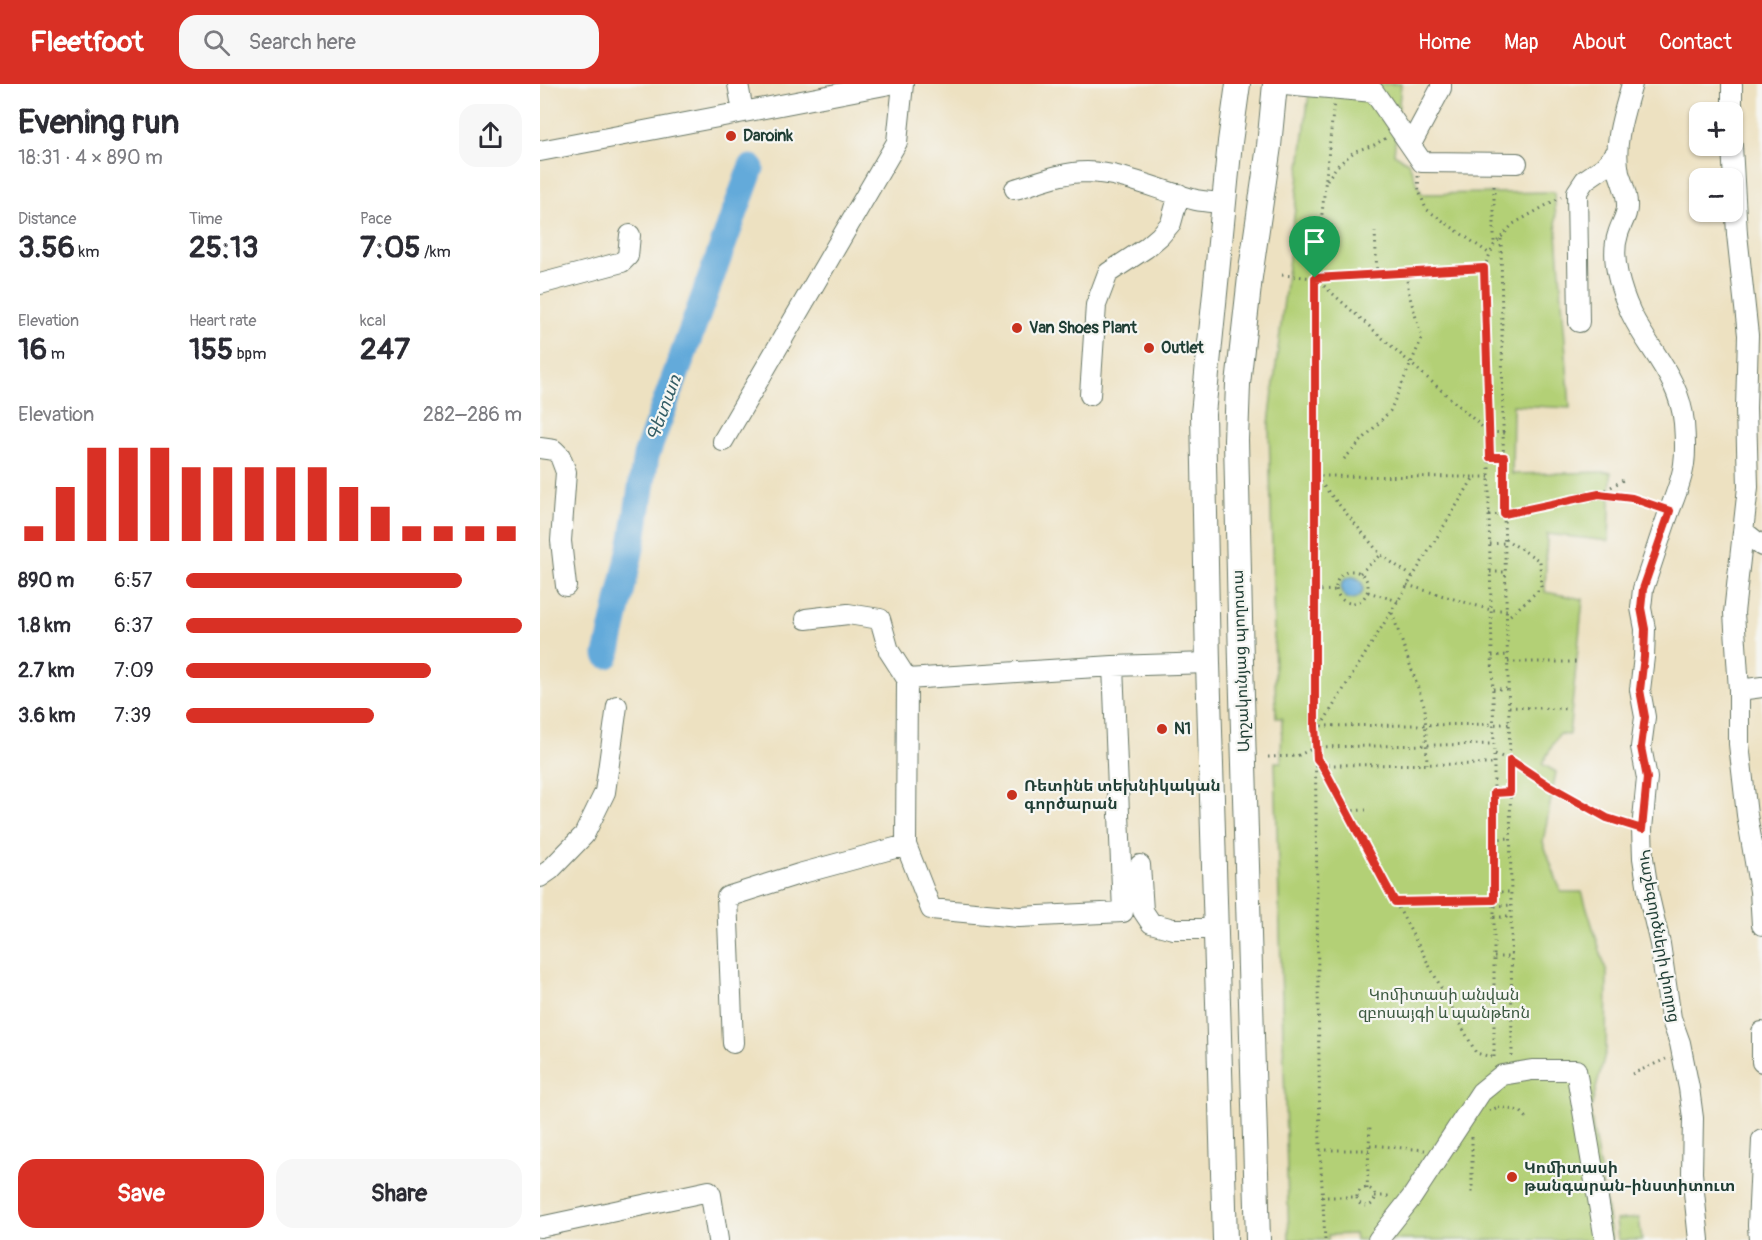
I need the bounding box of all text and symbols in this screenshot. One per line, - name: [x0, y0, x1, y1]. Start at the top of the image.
- search box: [179, 15, 599, 69]
- text: Fleetfoot: [30, 25, 143, 60]
- icon: search: [200, 26, 233, 59]
- text: Search here: [248, 28, 356, 56]
- text: Home: [1418, 29, 1471, 56]
- text: Map: [1504, 29, 1539, 56]
- text: About: [1572, 29, 1626, 56]
- text: Contact: [1659, 29, 1732, 56]
- text: Evening run: [18, 102, 179, 143]
- map controls: [1689, 102, 1743, 222]
- button: +: [1689, 102, 1743, 156]
- button: share: [459, 104, 522, 167]
- place label: Daroink: [743, 126, 793, 146]
- marker: Daroink: [724, 129, 738, 143]
- text: 18:31 · 4 × 890 m: [18, 145, 163, 170]
- button: −: [1689, 168, 1743, 222]
- text: Distance: [18, 209, 77, 229]
- text: Time: [189, 209, 222, 229]
- text: Pace: [360, 209, 392, 229]
- pin: [1289, 216, 1340, 278]
- icon: arrive: [1298, 225, 1331, 258]
- text: 3.56: [18, 229, 75, 266]
- text: 25:13: [189, 229, 259, 266]
- text: 7:05: [360, 229, 421, 266]
- text: km: [75, 242, 99, 262]
- text: /km: [421, 242, 451, 262]
- text: Elevation: [18, 311, 79, 331]
- text: Heart rate: [189, 311, 256, 331]
- text: kcal: [360, 311, 386, 331]
- place label: Van Shoes Plant: [1029, 318, 1138, 338]
- marker: Van Shoes Plant: [1010, 321, 1024, 335]
- text: 16: [18, 331, 47, 368]
- text: 155: [189, 331, 233, 368]
- text: 247: [360, 331, 410, 368]
- place label: Outlet: [1161, 338, 1204, 358]
- marker: Outlet: [1142, 341, 1156, 355]
- text: m: [47, 344, 65, 364]
- text: bpm: [233, 344, 266, 364]
- water label: Գետառ: [641, 371, 687, 444]
- text: Elevation: [18, 402, 94, 427]
- text: 282–286 m: [423, 402, 522, 427]
- text: 890 m: [18, 568, 74, 593]
- text: 6:57: [114, 568, 152, 593]
- street label: Արշակունյաց պողոտա: [1228, 569, 1254, 753]
- text: 1.8 km: [18, 613, 71, 638]
- text: 6:37: [114, 613, 153, 638]
- text: 2.7 km: [18, 658, 75, 683]
- text: 7:09: [114, 658, 154, 683]
- text: 3.6 km: [18, 703, 76, 728]
- text: 7:39: [114, 703, 151, 728]
- place label: N1: [1174, 719, 1191, 739]
- marker: N1: [1155, 722, 1169, 736]
- place label: Ռետինե տեխնիկական գործարան: [1024, 776, 1221, 814]
- marker: Ռետինե տեխնիկական գործարան: [1005, 788, 1019, 802]
- street label: Կաշեգործների փողոց: [1634, 848, 1684, 1024]
- park label: Կոմիտասի անվան զբոսայգի և պանթեոն: [1358, 985, 1530, 1023]
- place label: Կոմիտասի թանգարան-ինստիտուտ: [1524, 1158, 1735, 1196]
- button: Save: [18, 1159, 264, 1228]
- button: Share: [276, 1159, 522, 1228]
- marker: Կոմիտասի թանգարան-ինստիտուտ: [1505, 1170, 1519, 1184]

